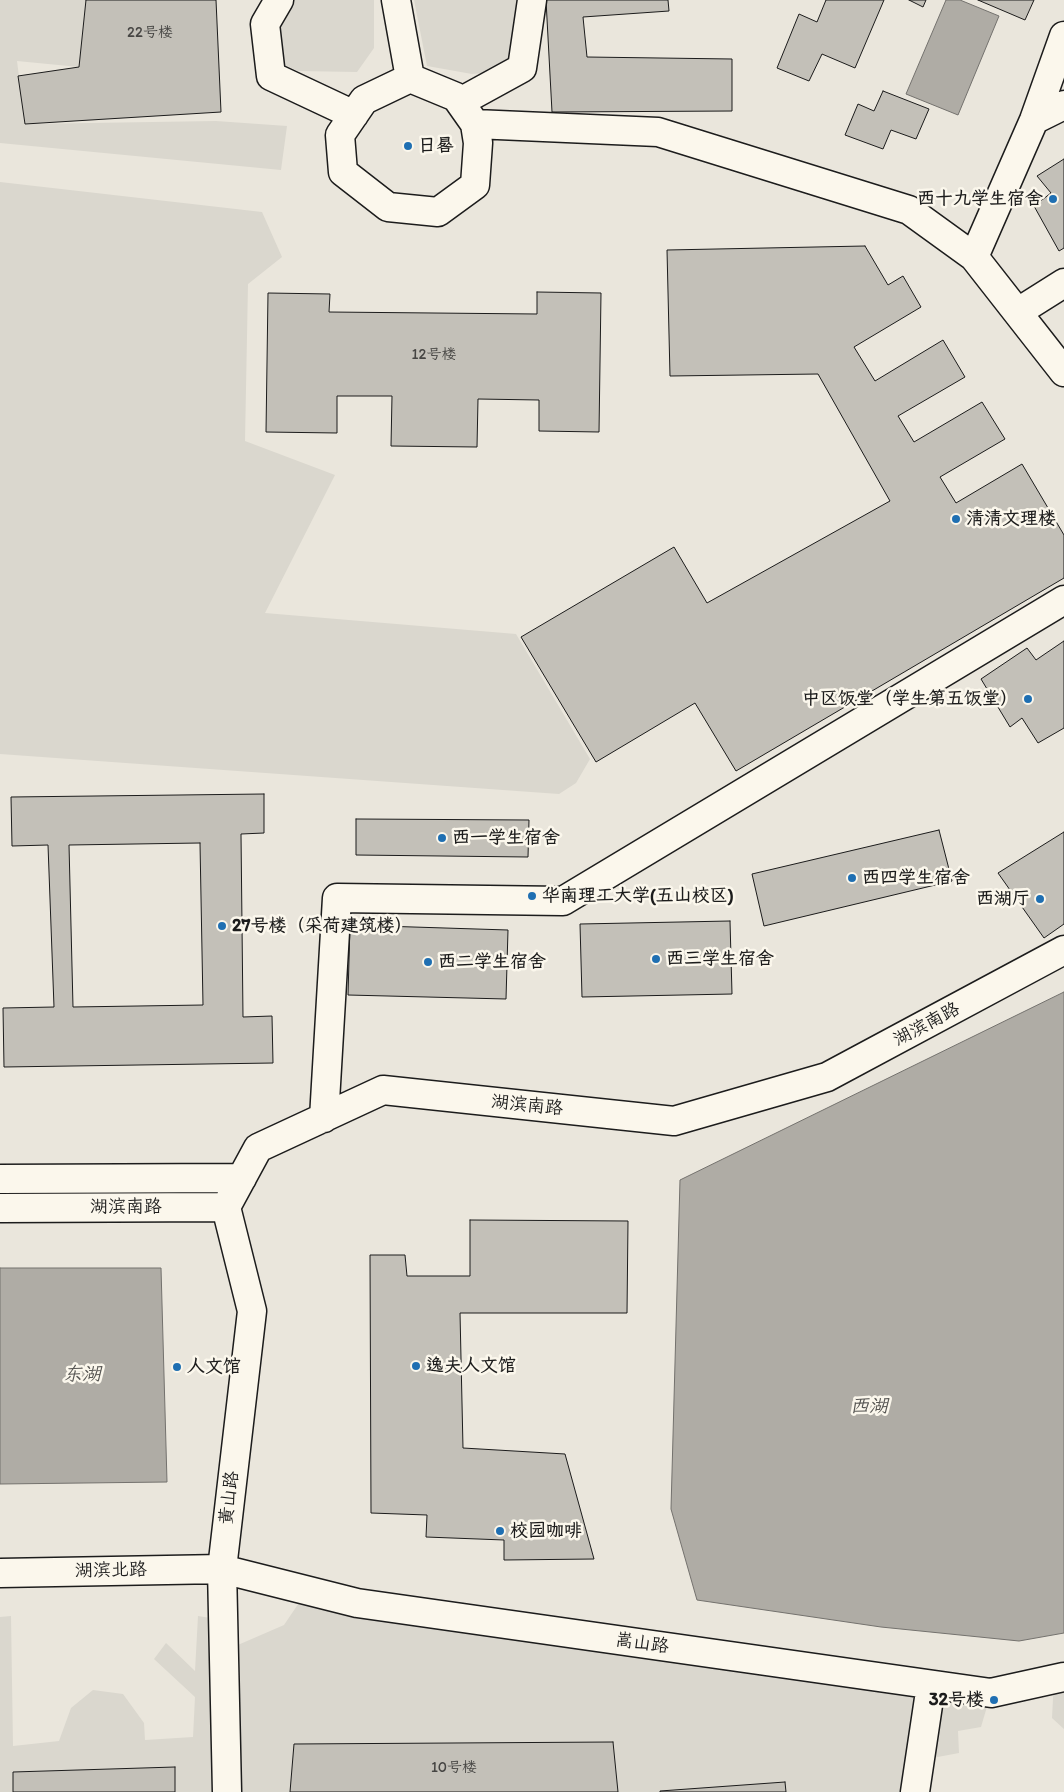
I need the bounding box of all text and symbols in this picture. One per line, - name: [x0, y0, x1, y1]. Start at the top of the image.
- house number: 22号楼: [127, 24, 173, 42]
- place label: 日晷: [418, 135, 454, 157]
- marker: 日晷: [402, 140, 414, 152]
- place label: 西十九学生宿舍: [917, 188, 1043, 210]
- marker: 西十九学生宿舍: [1047, 193, 1059, 205]
- house number: 12号楼: [412, 346, 456, 364]
- place label: 清清文理楼: [966, 508, 1056, 530]
- marker: 清清文理楼: [950, 513, 962, 525]
- place label: 中区饭堂（学生第五饭堂）: [802, 688, 1018, 710]
- marker: 中区饭堂（学生第五饭堂）: [1022, 693, 1034, 705]
- place label: 西一学生宿舍: [452, 827, 560, 849]
- marker: 西一学生宿舍: [436, 832, 448, 844]
- place label: 西四学生宿舍: [862, 867, 970, 889]
- marker: 西四学生宿舍: [846, 872, 858, 884]
- place label: 华南理工大学(五山校区): [542, 885, 734, 907]
- place label: 西湖厅: [976, 888, 1030, 910]
- marker: 华南理工大学(五山校区): [526, 890, 538, 902]
- marker: 西湖厅: [1034, 893, 1046, 905]
- place label: 27号楼（采荷建筑楼）: [232, 915, 412, 937]
- marker: 27号楼（采荷建筑楼）: [216, 920, 228, 932]
- place label: 西三学生宿舍: [666, 948, 774, 970]
- place label: 西二学生宿舍: [438, 951, 546, 973]
- marker: 西三学生宿舍: [650, 953, 662, 965]
- marker: 西二学生宿舍: [422, 956, 434, 968]
- street label: 湖滨南路: [890, 999, 964, 1051]
- street label: 湖滨南路: [490, 1091, 564, 1121]
- street label: 湖滨南路: [90, 1196, 162, 1218]
- place label: 逸夫人文馆: [426, 1355, 516, 1377]
- place label: 人文馆: [187, 1356, 241, 1378]
- marker: 逸夫人文馆: [410, 1360, 422, 1372]
- marker: 人文馆: [171, 1361, 183, 1373]
- water label: 东湖: [63, 1364, 101, 1386]
- water label: 西湖: [850, 1396, 888, 1418]
- street label: 黄山路: [216, 1470, 244, 1526]
- place label: 校园咖啡: [510, 1520, 582, 1542]
- marker: 校园咖啡: [494, 1525, 506, 1537]
- street label: 湖滨北路: [75, 1560, 147, 1582]
- street label: 嵩山路: [614, 1630, 670, 1658]
- place label: 32号楼: [929, 1689, 984, 1711]
- marker: 32号楼: [988, 1694, 1000, 1706]
- house number: 10号楼: [431, 1759, 477, 1777]

